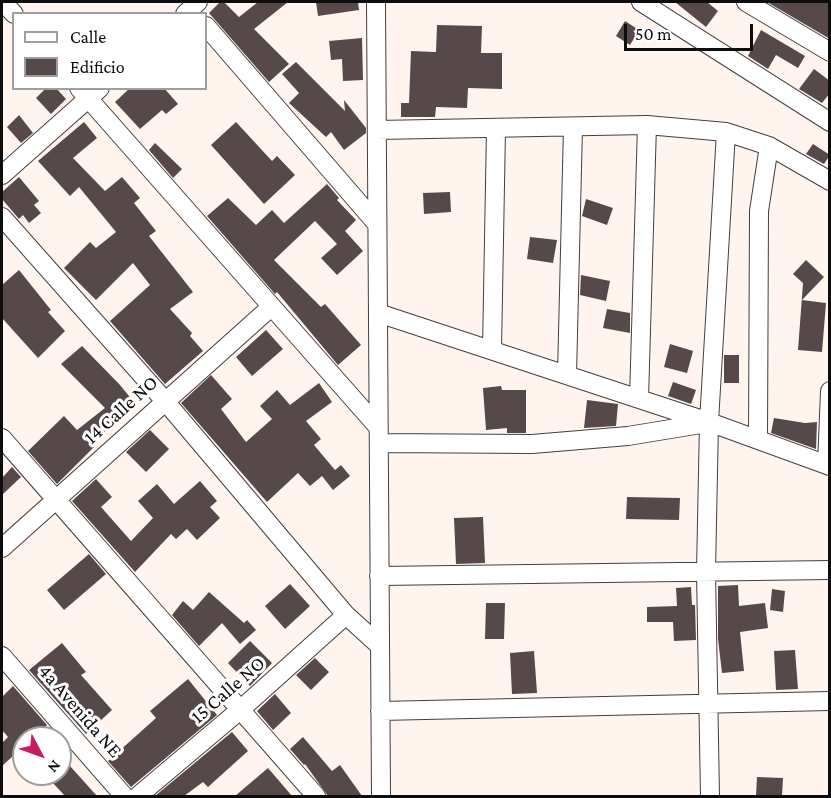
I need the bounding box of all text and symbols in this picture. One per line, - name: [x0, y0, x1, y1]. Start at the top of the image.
- legend: [12, 12, 207, 90]
- scale bar: [627, 12, 756, 50]
- text: 50 m: [635, 24, 672, 44]
- text: Calle: [70, 27, 106, 47]
- text: Edificio: [70, 57, 125, 77]
- street label: 14 Calle NO: [79, 371, 163, 449]
- street label: 15 Calle NO: [186, 651, 270, 729]
- street label: 4a Avenida NE: [33, 660, 127, 762]
- north arrow: [12, 726, 72, 786]
- text: N: [44, 757, 64, 777]

